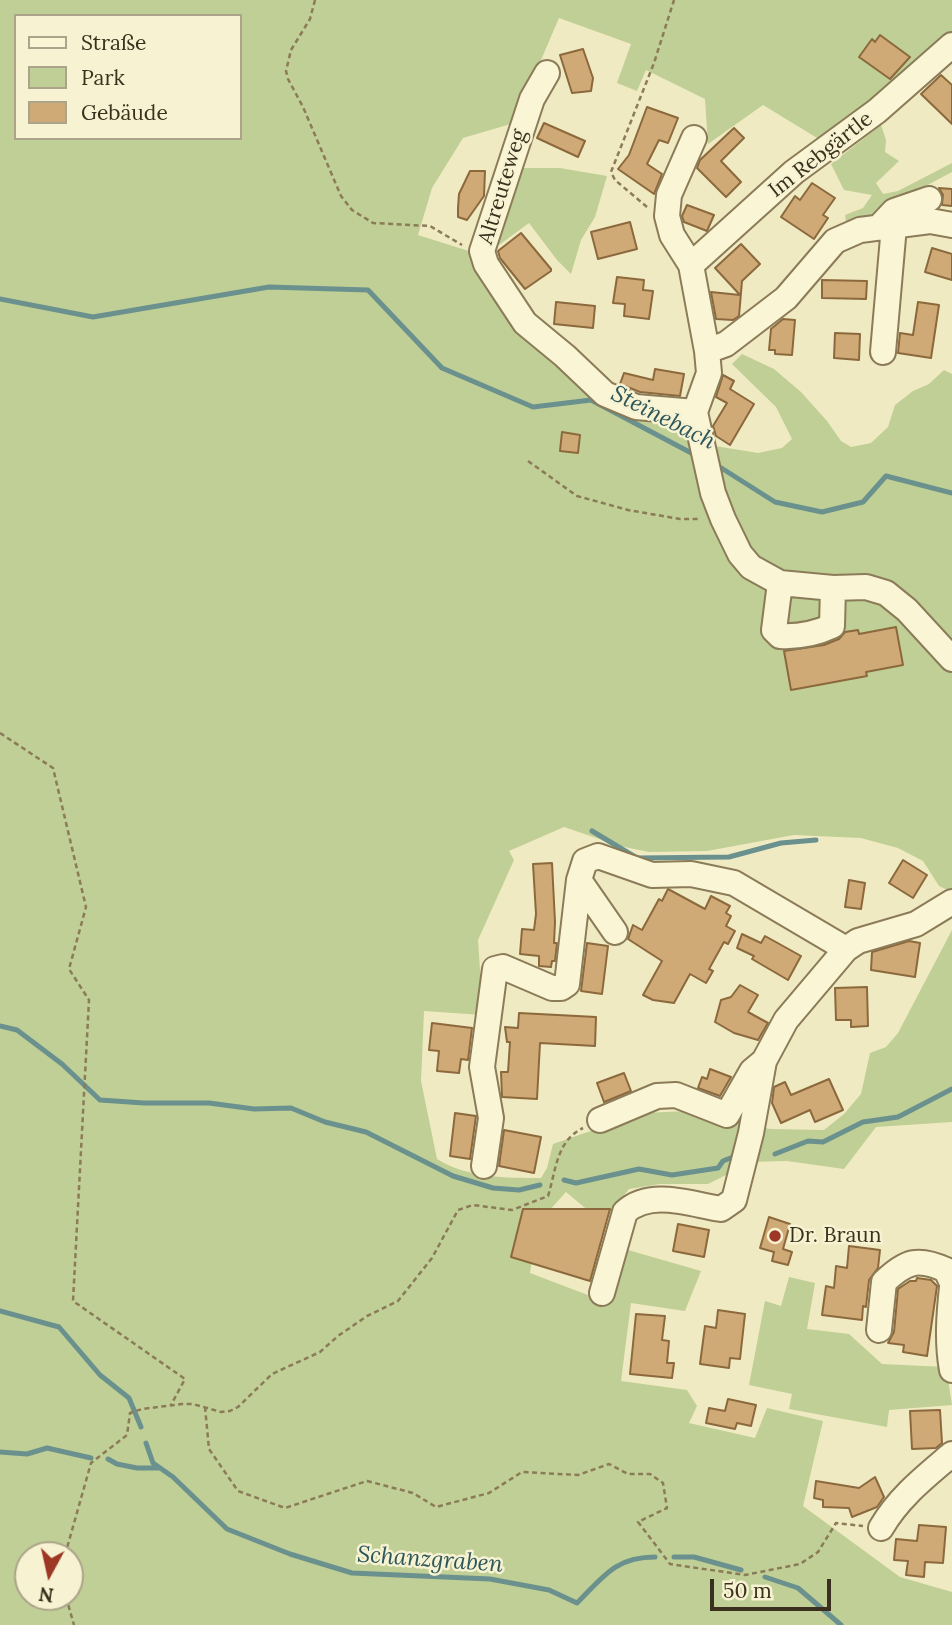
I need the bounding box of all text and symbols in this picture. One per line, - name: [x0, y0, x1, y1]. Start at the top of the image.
- legend: [14, 14, 242, 140]
- text: Straße: [81, 29, 146, 56]
- text: Park: [81, 64, 125, 91]
- text: Gebäude: [81, 99, 168, 126]
- street label: Im Rebgärtle: [764, 107, 878, 203]
- street label: Altreuteweg: [474, 126, 532, 248]
- water label: Steinebach: [606, 380, 720, 456]
- place label: Dr. Braun: [789, 1223, 881, 1249]
- marker: Dr. Braun: [767, 1228, 783, 1244]
- north arrow: [14, 1541, 84, 1611]
- water label: Schanzgraben: [356, 1541, 504, 1579]
- scale bar: [714, 1566, 835, 1610]
- text: 50 m: [723, 1577, 772, 1604]
- text: N: [37, 1582, 55, 1608]

